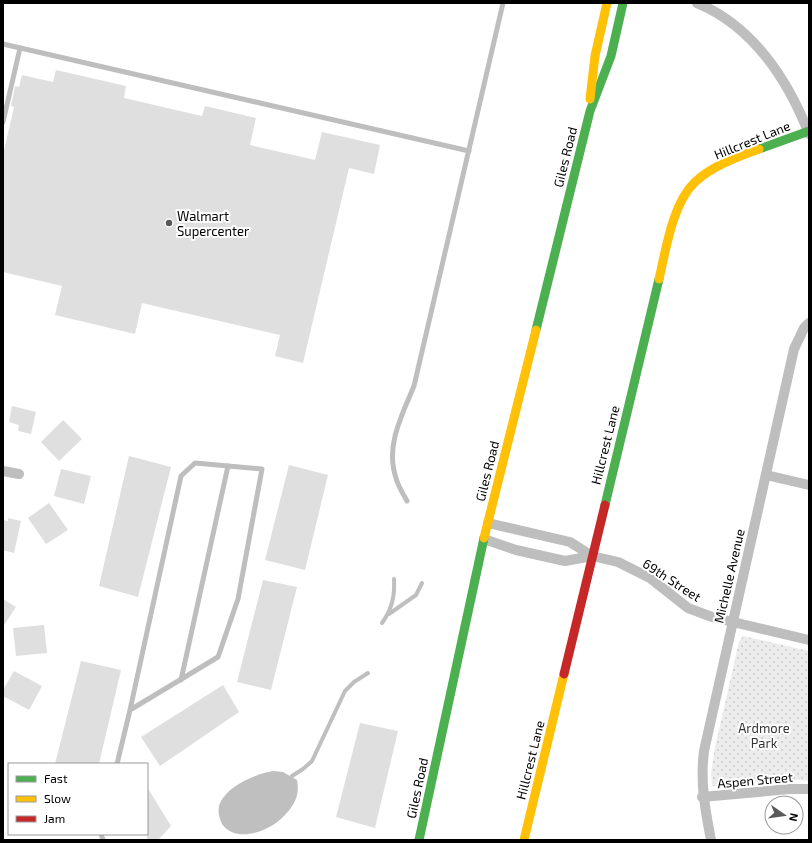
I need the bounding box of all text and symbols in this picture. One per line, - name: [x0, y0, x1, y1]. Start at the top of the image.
- street label: Hillcrest Lane: [712, 117, 792, 163]
- street label: Giles Road: [550, 125, 580, 189]
- place label: Walmart Supercenter: [177, 208, 249, 239]
- marker: Walmart Supercenter: [164, 218, 174, 228]
- street label: Hillcrest Lane: [587, 404, 623, 486]
- street label: Giles Road: [472, 439, 502, 503]
- street label: Michelle Avenue: [710, 527, 748, 625]
- street label: 69th Street: [640, 555, 704, 605]
- street label: Hillcrest Lane: [512, 719, 548, 801]
- park label: Ardmore Park: [738, 720, 790, 751]
- street label: Giles Road: [403, 756, 431, 820]
- legend: [8, 763, 148, 835]
- street label: Aspen Street: [717, 769, 793, 791]
- text: Fast: [44, 771, 68, 785]
- text: Slow: [44, 791, 71, 805]
- north arrow: [764, 795, 804, 835]
- text: Jam: [44, 811, 65, 825]
- text: N: [787, 812, 801, 823]

